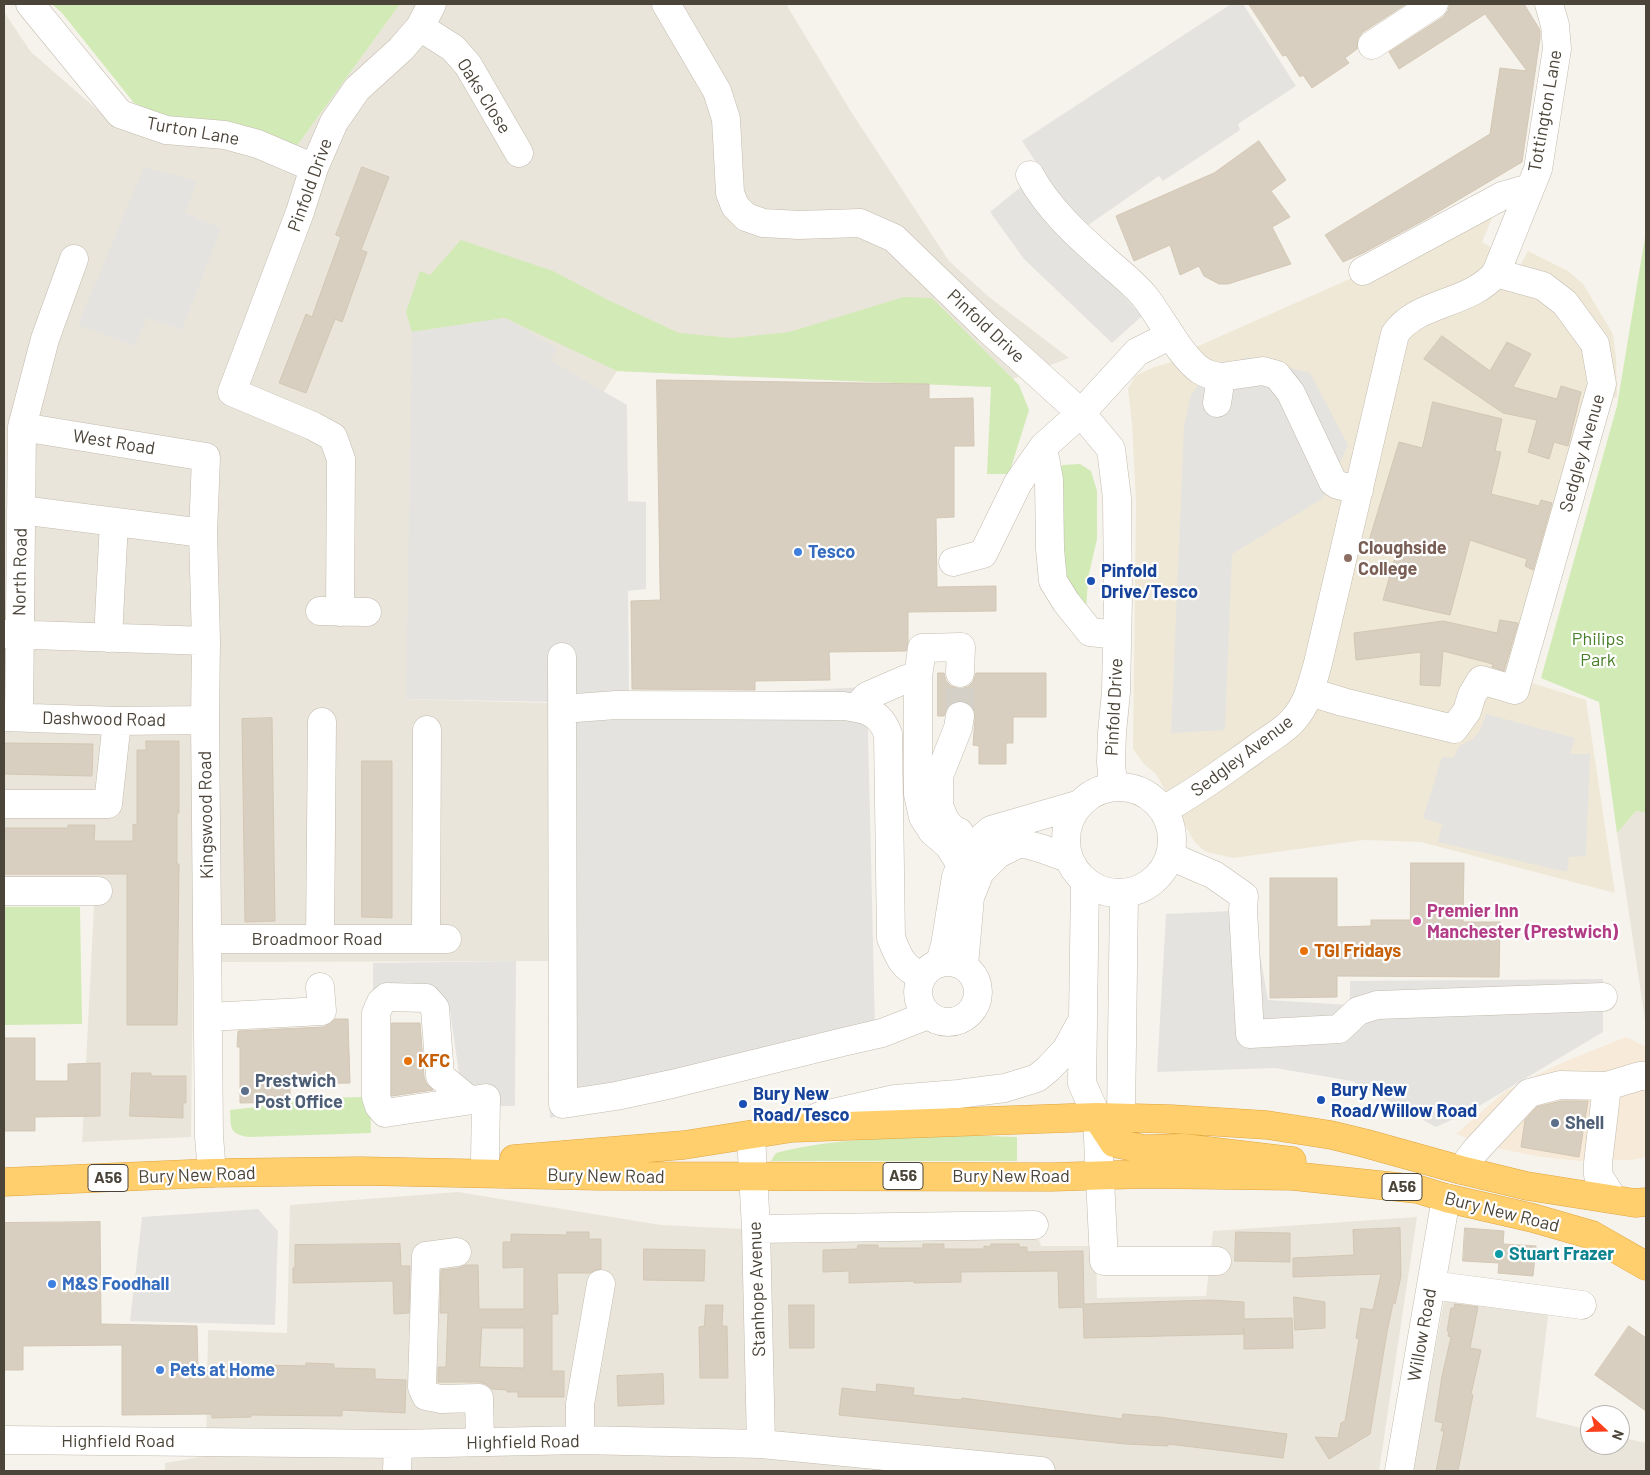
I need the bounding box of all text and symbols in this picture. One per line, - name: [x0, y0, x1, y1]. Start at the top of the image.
- street label: Tottington Lane: [1524, 48, 1566, 174]
- street label: Oaks Close: [452, 54, 516, 138]
- street label: Turton Lane: [145, 112, 241, 150]
- street label: Pinfold Drive: [283, 135, 337, 235]
- street label: Pinfold Drive: [943, 285, 1029, 367]
- street label: Sedgley Avenue: [1555, 391, 1609, 515]
- street label: West Road: [71, 425, 157, 459]
- street label: North Road: [8, 528, 32, 616]
- place label: Cloughside College: [1358, 537, 1447, 580]
- place label: Tesco: [808, 541, 855, 563]
- marker: Tesco: [792, 546, 804, 558]
- marker: Cloughside College: [1342, 552, 1354, 564]
- place label: Pinfold Drive/Tesco: [1101, 560, 1198, 602]
- marker: Pinfold Drive/Tesco: [1085, 575, 1097, 587]
- park label: Philips Park: [1572, 628, 1624, 670]
- street label: Pinfold Drive: [1101, 658, 1127, 756]
- street label: Dashwood Road: [42, 707, 166, 731]
- street label: Sedgley Avenue: [1187, 711, 1297, 801]
- street label: Kingswood Road: [194, 751, 218, 879]
- place label: Premier Inn Manchester (Prestwich): [1427, 900, 1618, 942]
- marker: Premier Inn Manchester (Prestwich): [1411, 915, 1423, 927]
- street label: Broadmoor Road: [252, 928, 382, 950]
- place label: TGI Fridays: [1314, 940, 1401, 962]
- marker: TGI Fridays: [1298, 945, 1310, 957]
- place label: KFC: [418, 1050, 450, 1072]
- marker: KFC: [402, 1055, 414, 1067]
- place label: Prestwich Post Office: [255, 1070, 343, 1112]
- place label: Bury New Road/Willow Road: [1331, 1079, 1477, 1122]
- place label: Bury New Road/Tesco: [753, 1083, 849, 1126]
- marker: Prestwich Post Office: [239, 1085, 251, 1097]
- marker: Bury New Road/Willow Road: [1315, 1094, 1327, 1106]
- marker: Bury New Road/Tesco: [737, 1098, 749, 1110]
- place label: Shell: [1565, 1112, 1604, 1134]
- marker: Shell: [1549, 1117, 1561, 1129]
- street label: Bury New Road: [138, 1162, 256, 1188]
- road number: A56: [883, 1162, 923, 1190]
- road number: A56: [88, 1164, 128, 1192]
- street label: Bury New Road: [547, 1164, 665, 1188]
- street label: Bury New Road: [952, 1165, 1070, 1187]
- road number: A56: [1382, 1174, 1422, 1200]
- street label: Bury New Road: [1442, 1187, 1562, 1237]
- street label: Stanhope Avenue: [744, 1221, 770, 1357]
- place label: Stuart Frazer: [1509, 1243, 1614, 1265]
- marker: Stuart Frazer: [1493, 1248, 1505, 1260]
- place label: M&S Foodhall: [62, 1273, 169, 1295]
- marker: M&S Foodhall: [46, 1278, 58, 1290]
- street label: Willow Road: [1403, 1287, 1441, 1383]
- place label: Pets at Home: [170, 1359, 275, 1381]
- marker: Pets at Home: [154, 1364, 166, 1376]
- north arrow: [1580, 1405, 1630, 1455]
- text: N: [1609, 1428, 1628, 1443]
- street label: Highfield Road: [61, 1430, 175, 1452]
- street label: Highfield Road: [466, 1430, 580, 1454]

